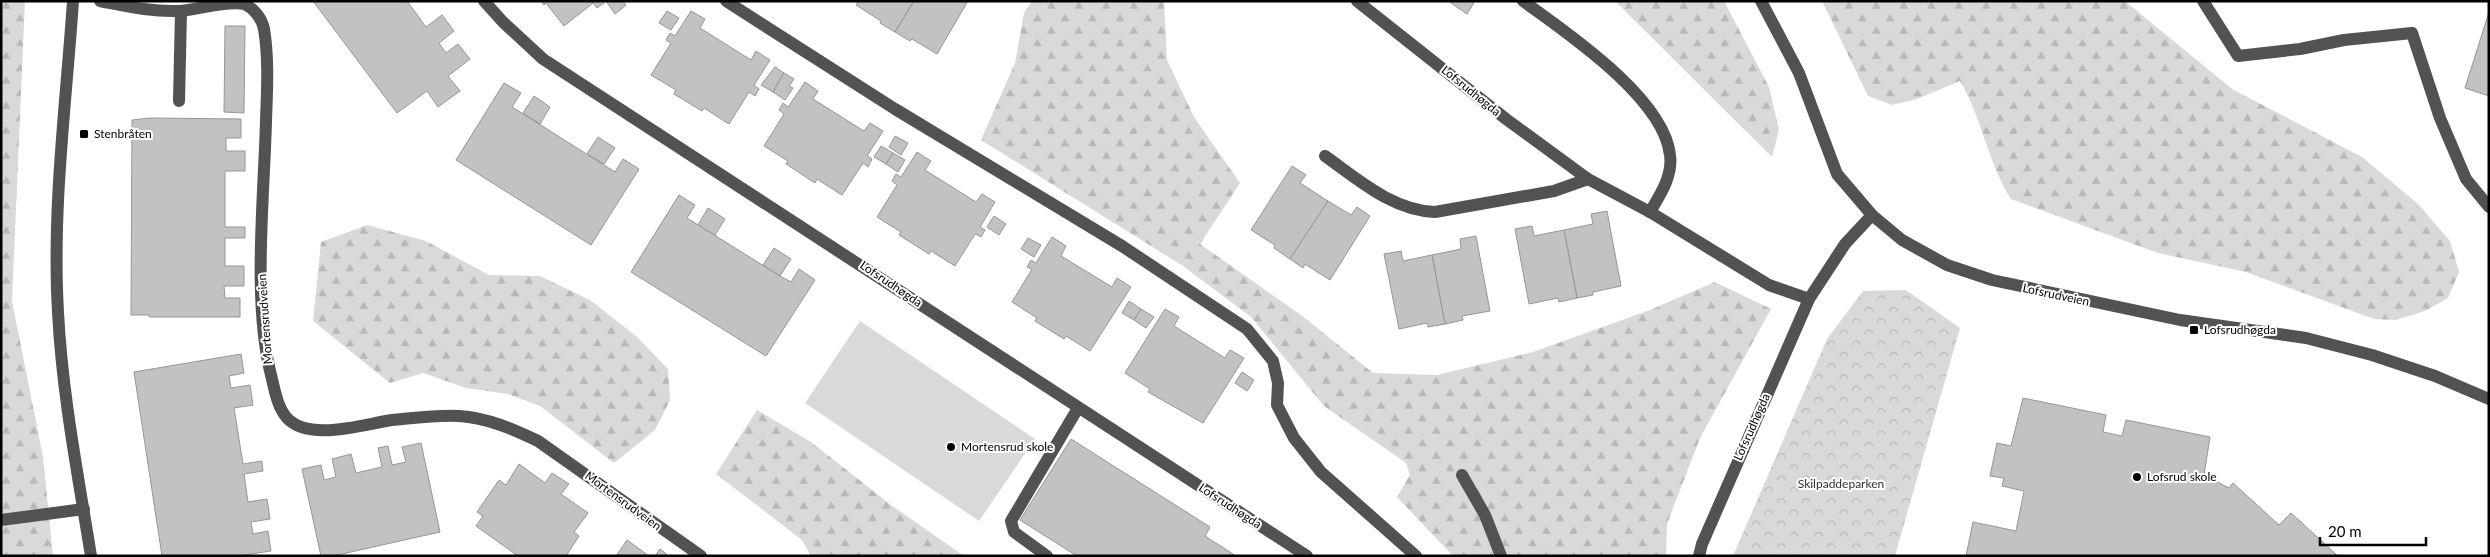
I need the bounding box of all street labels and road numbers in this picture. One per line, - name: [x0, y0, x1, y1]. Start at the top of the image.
- street label: Lofsrudhøgda: [1439, 62, 1504, 119]
- street label: Lofsrudhøgda: [857, 257, 925, 310]
- street label: Mortensrudveien: [254, 273, 275, 365]
- street label: Lofsrudveien: [2021, 280, 2091, 309]
- street label: Lofsrudhøgda: [1730, 391, 1773, 463]
- street label: Mortensrudveien: [582, 468, 664, 533]
- street label: Lofsrudhøgda: [1196, 480, 1265, 531]

